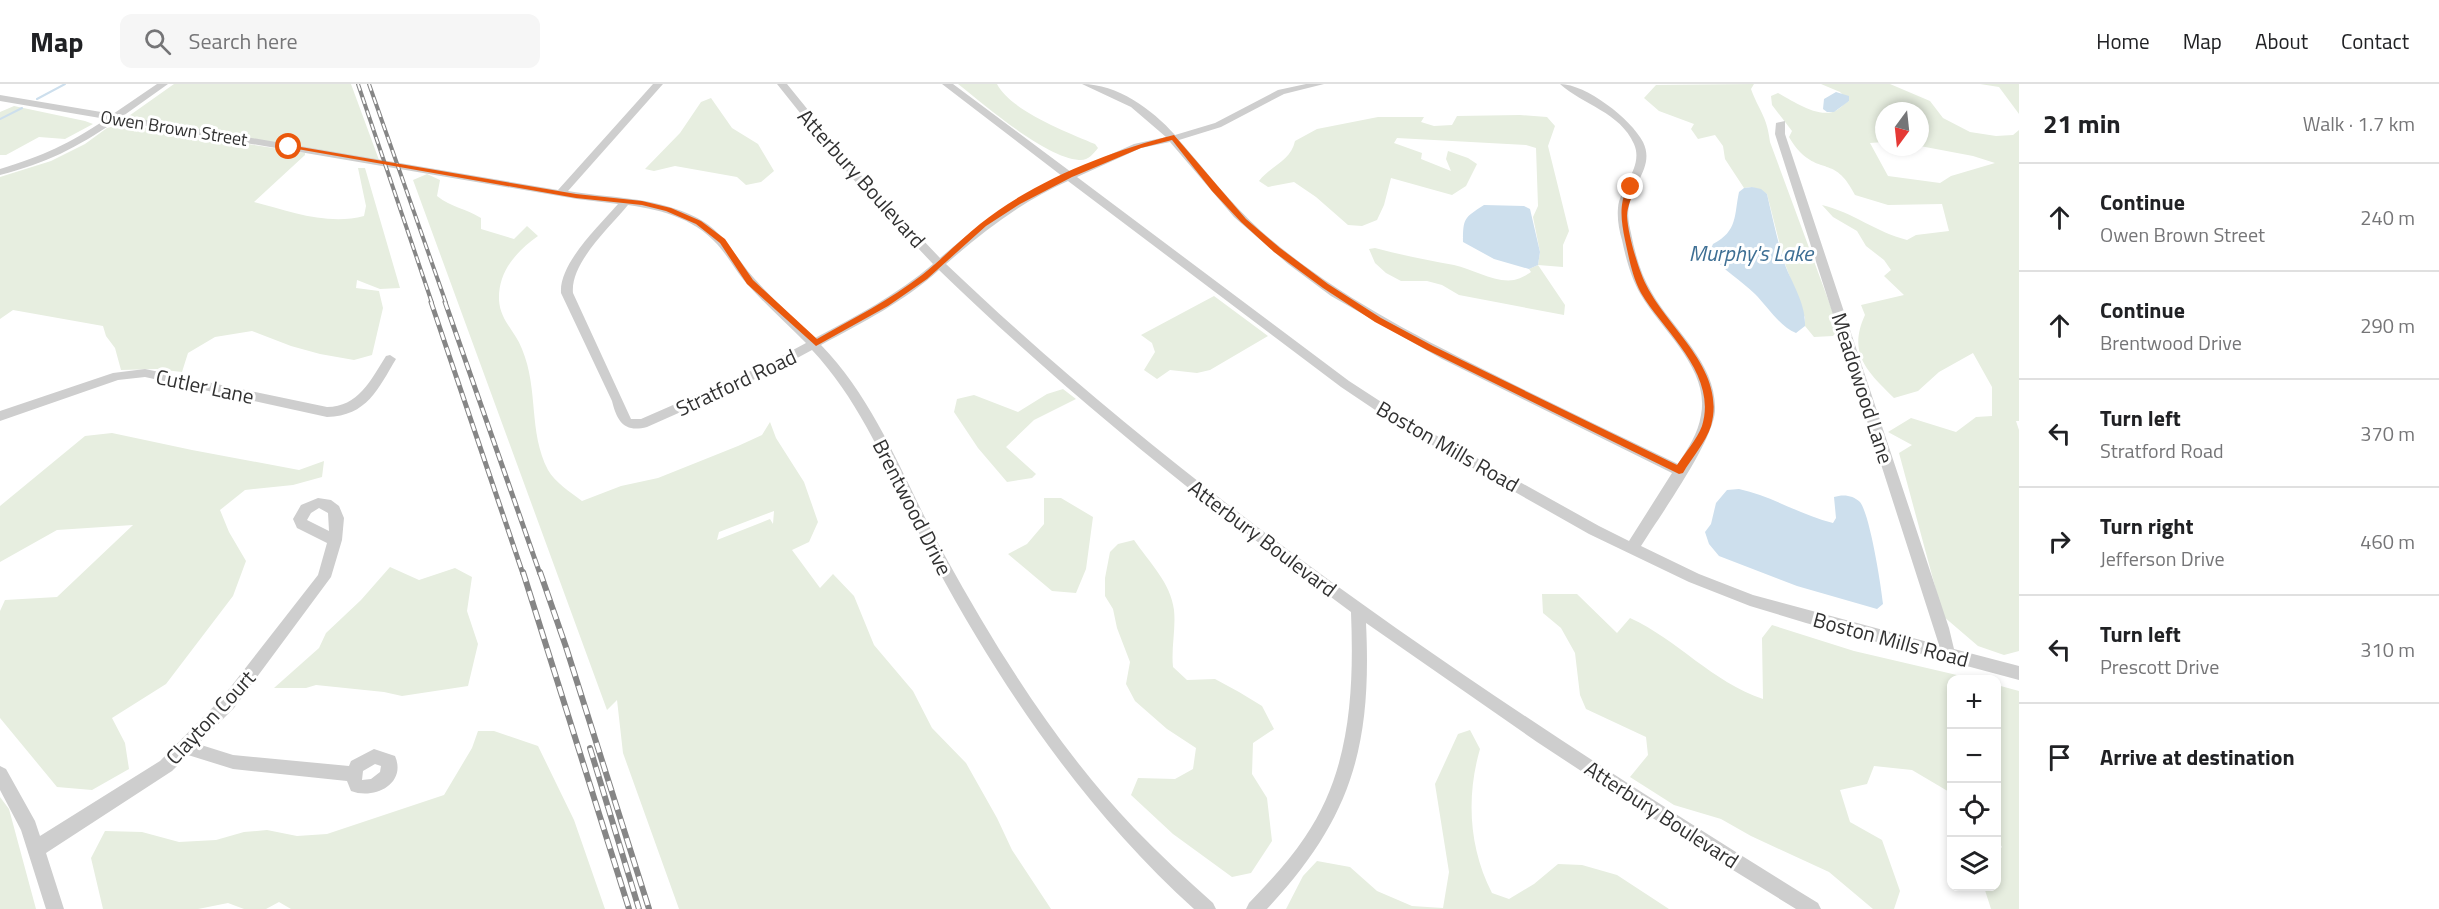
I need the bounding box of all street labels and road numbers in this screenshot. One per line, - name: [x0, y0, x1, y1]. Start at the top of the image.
- street label: Atterbury Boulevard: [791, 101, 933, 255]
- street label: Owen Brown Street: [99, 103, 250, 153]
- street label: Meadowood Lane: [1824, 308, 1902, 468]
- street label: Stratford Road: [670, 340, 802, 424]
- street label: Cutler Lane: [153, 360, 257, 412]
- street label: Boston Mills Road: [1371, 392, 1525, 500]
- street label: Brentwood Drive: [865, 433, 961, 581]
- street label: Atterbury Boulevard: [1182, 472, 1344, 604]
- street label: Boston Mills Road: [1810, 603, 1972, 675]
- street label: Clayton Court: [158, 662, 263, 772]
- street label: Atterbury Boulevard: [1579, 752, 1745, 876]

